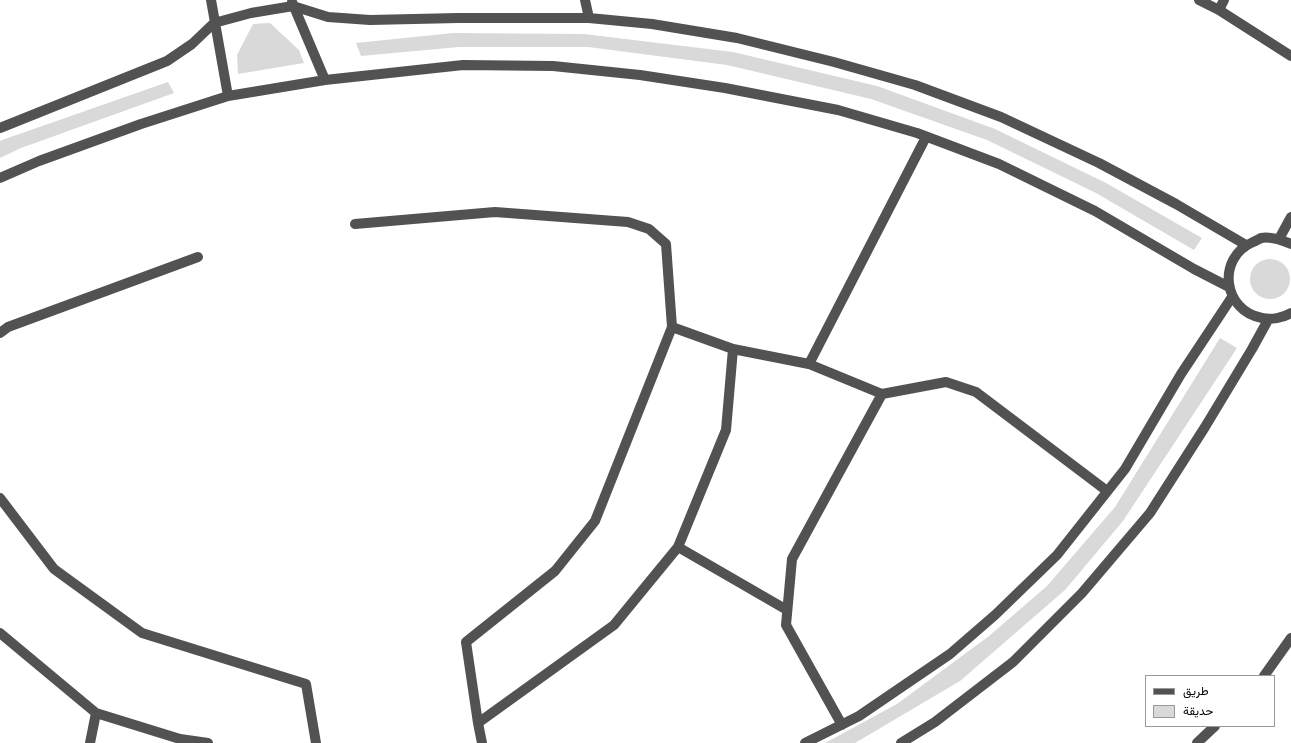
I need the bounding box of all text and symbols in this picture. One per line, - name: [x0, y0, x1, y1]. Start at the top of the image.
- legend: [1145, 675, 1275, 727]
- text: طريق: [1183, 682, 1208, 699]
- text: حديقة: [1183, 702, 1213, 719]

